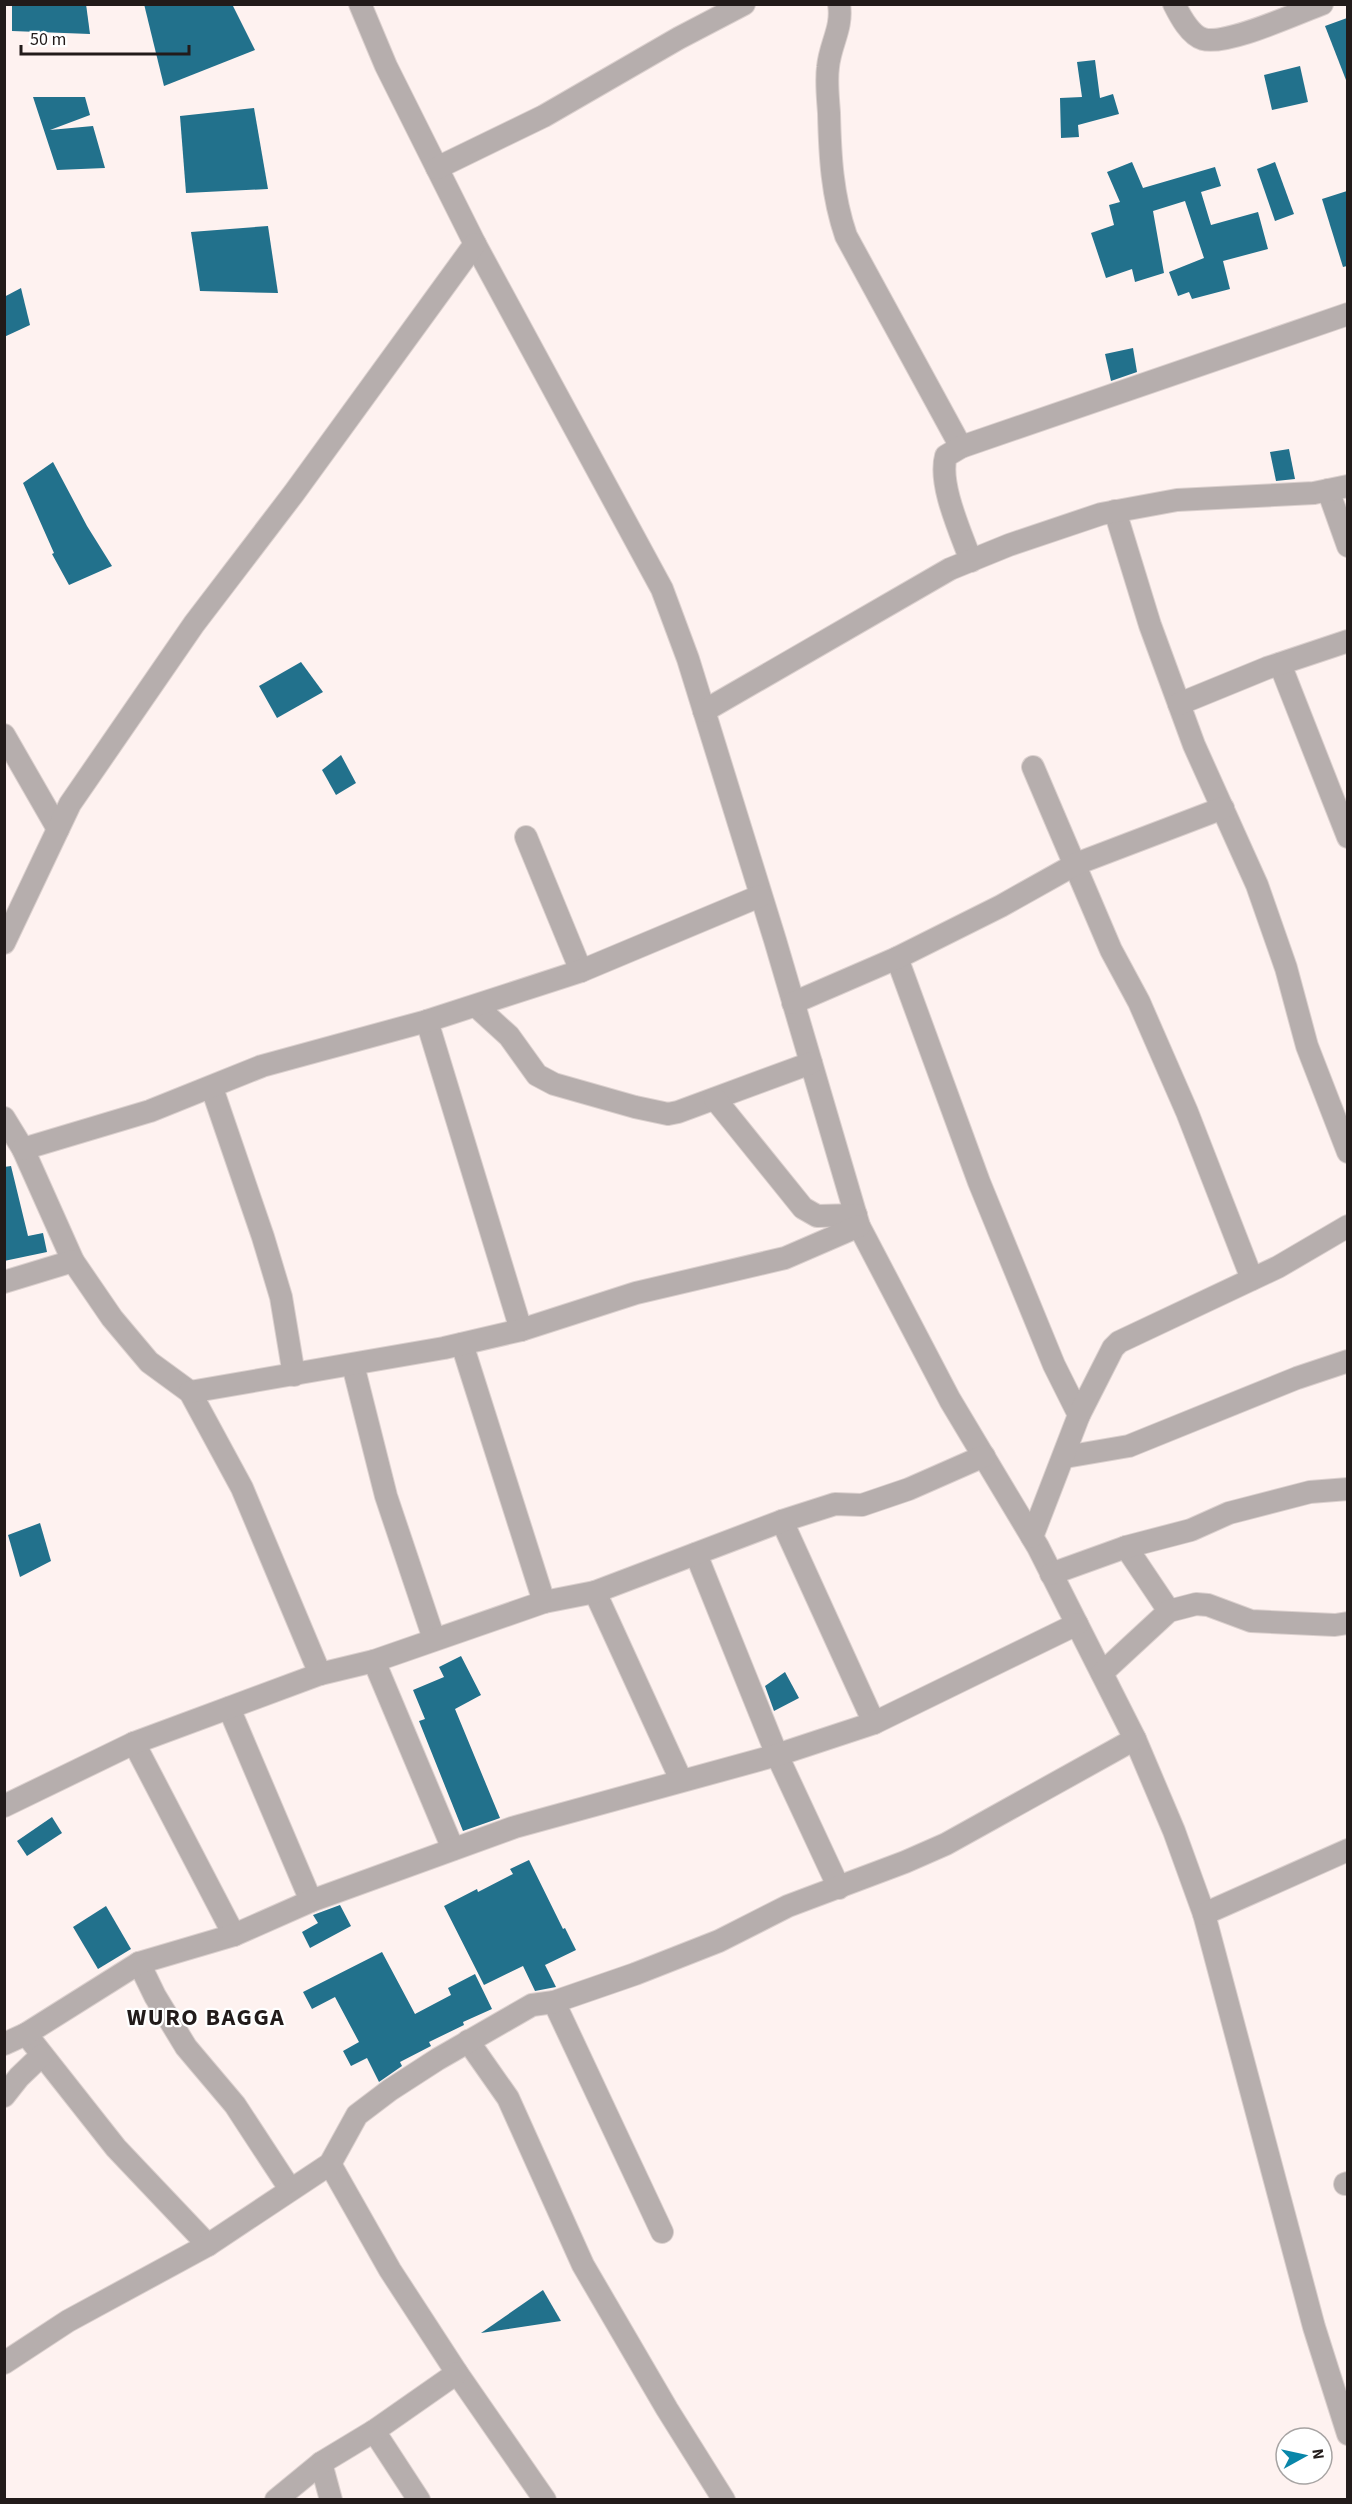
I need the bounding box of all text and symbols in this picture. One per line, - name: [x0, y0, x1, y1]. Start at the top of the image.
- scale bar: [21, 18, 189, 56]
- text: 50 m: [30, 27, 66, 52]
- district label: WURO BAGGA: [127, 2000, 285, 2035]
- north arrow: [1274, 2426, 1334, 2486]
- text: N: [1306, 2447, 1329, 2461]

